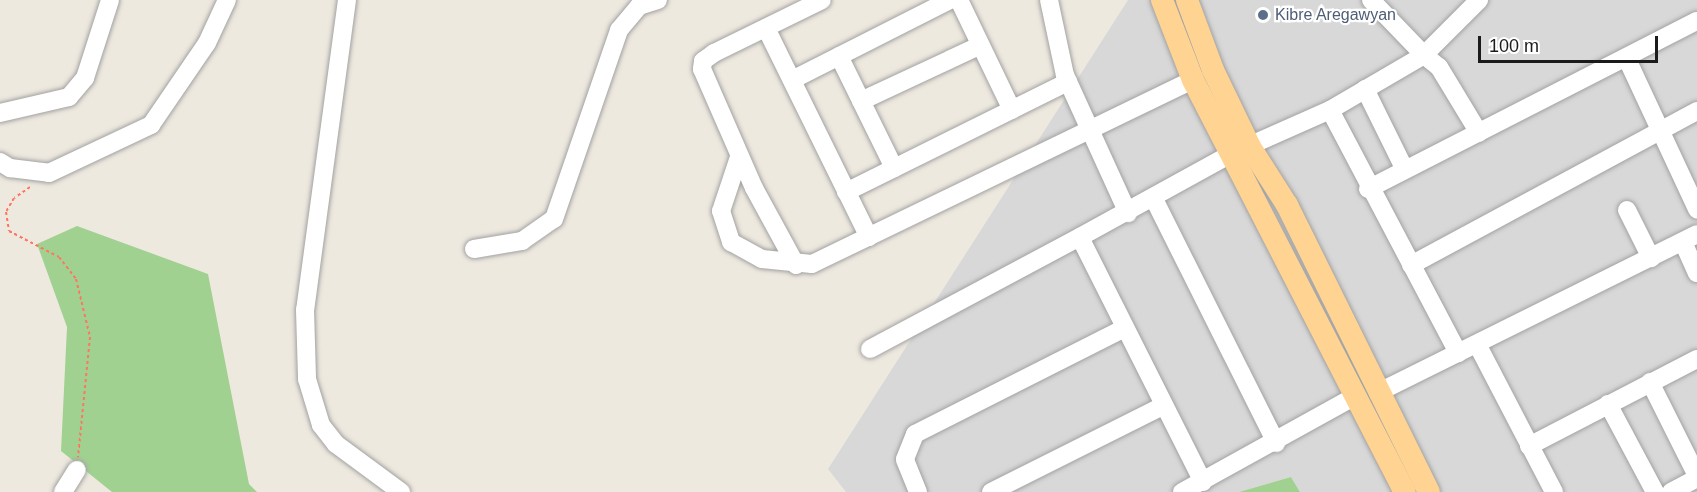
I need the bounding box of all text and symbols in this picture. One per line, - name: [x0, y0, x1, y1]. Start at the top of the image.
- place label: Kibre Aregawyan: [1275, 5, 1397, 25]
- marker: Kibre Aregawyan: [1256, 8, 1270, 22]
- scale bar: [1481, 24, 1661, 62]
- text: 100 m: [1489, 36, 1539, 56]

